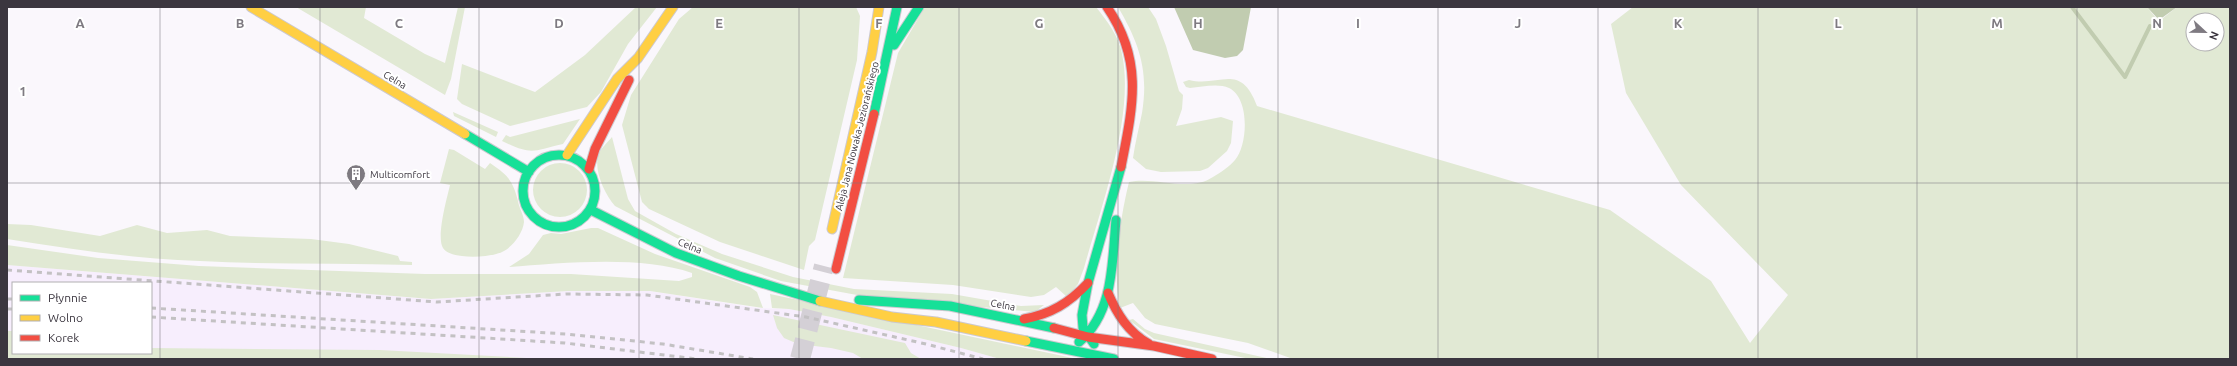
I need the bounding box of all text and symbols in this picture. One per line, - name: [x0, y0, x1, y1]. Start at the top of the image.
- north arrow: [2185, 12, 2225, 52]
- text: A: [75, 16, 85, 30]
- text: B: [236, 16, 245, 30]
- text: C: [395, 16, 404, 30]
- text: D: [554, 16, 564, 30]
- text: E: [715, 16, 723, 30]
- text: F: [875, 16, 883, 30]
- text: G: [1035, 16, 1044, 30]
- text: H: [1193, 16, 1203, 30]
- text: I: [1356, 16, 1360, 30]
- text: J: [1515, 16, 1521, 30]
- text: K: [1674, 16, 1683, 30]
- text: L: [1834, 16, 1842, 30]
- text: M: [1991, 16, 2003, 30]
- text: N: [2152, 16, 2162, 30]
- text: N: [2207, 30, 2221, 42]
- street label: Aleja Jana Nowaka-Jeziorańskiego: [833, 60, 881, 212]
- street label: Celna: [381, 69, 409, 91]
- text: 1: [19, 84, 27, 98]
- building icon: Multicomfort: [345, 163, 367, 191]
- place label: Multicomfort: [370, 169, 430, 180]
- street label: Celna: [676, 236, 704, 256]
- legend: [12, 282, 152, 354]
- text: Płynnie: [48, 291, 87, 304]
- street label: Celna: [990, 297, 1016, 313]
- text: Wolno: [48, 311, 83, 324]
- text: Korek: [48, 331, 79, 344]

